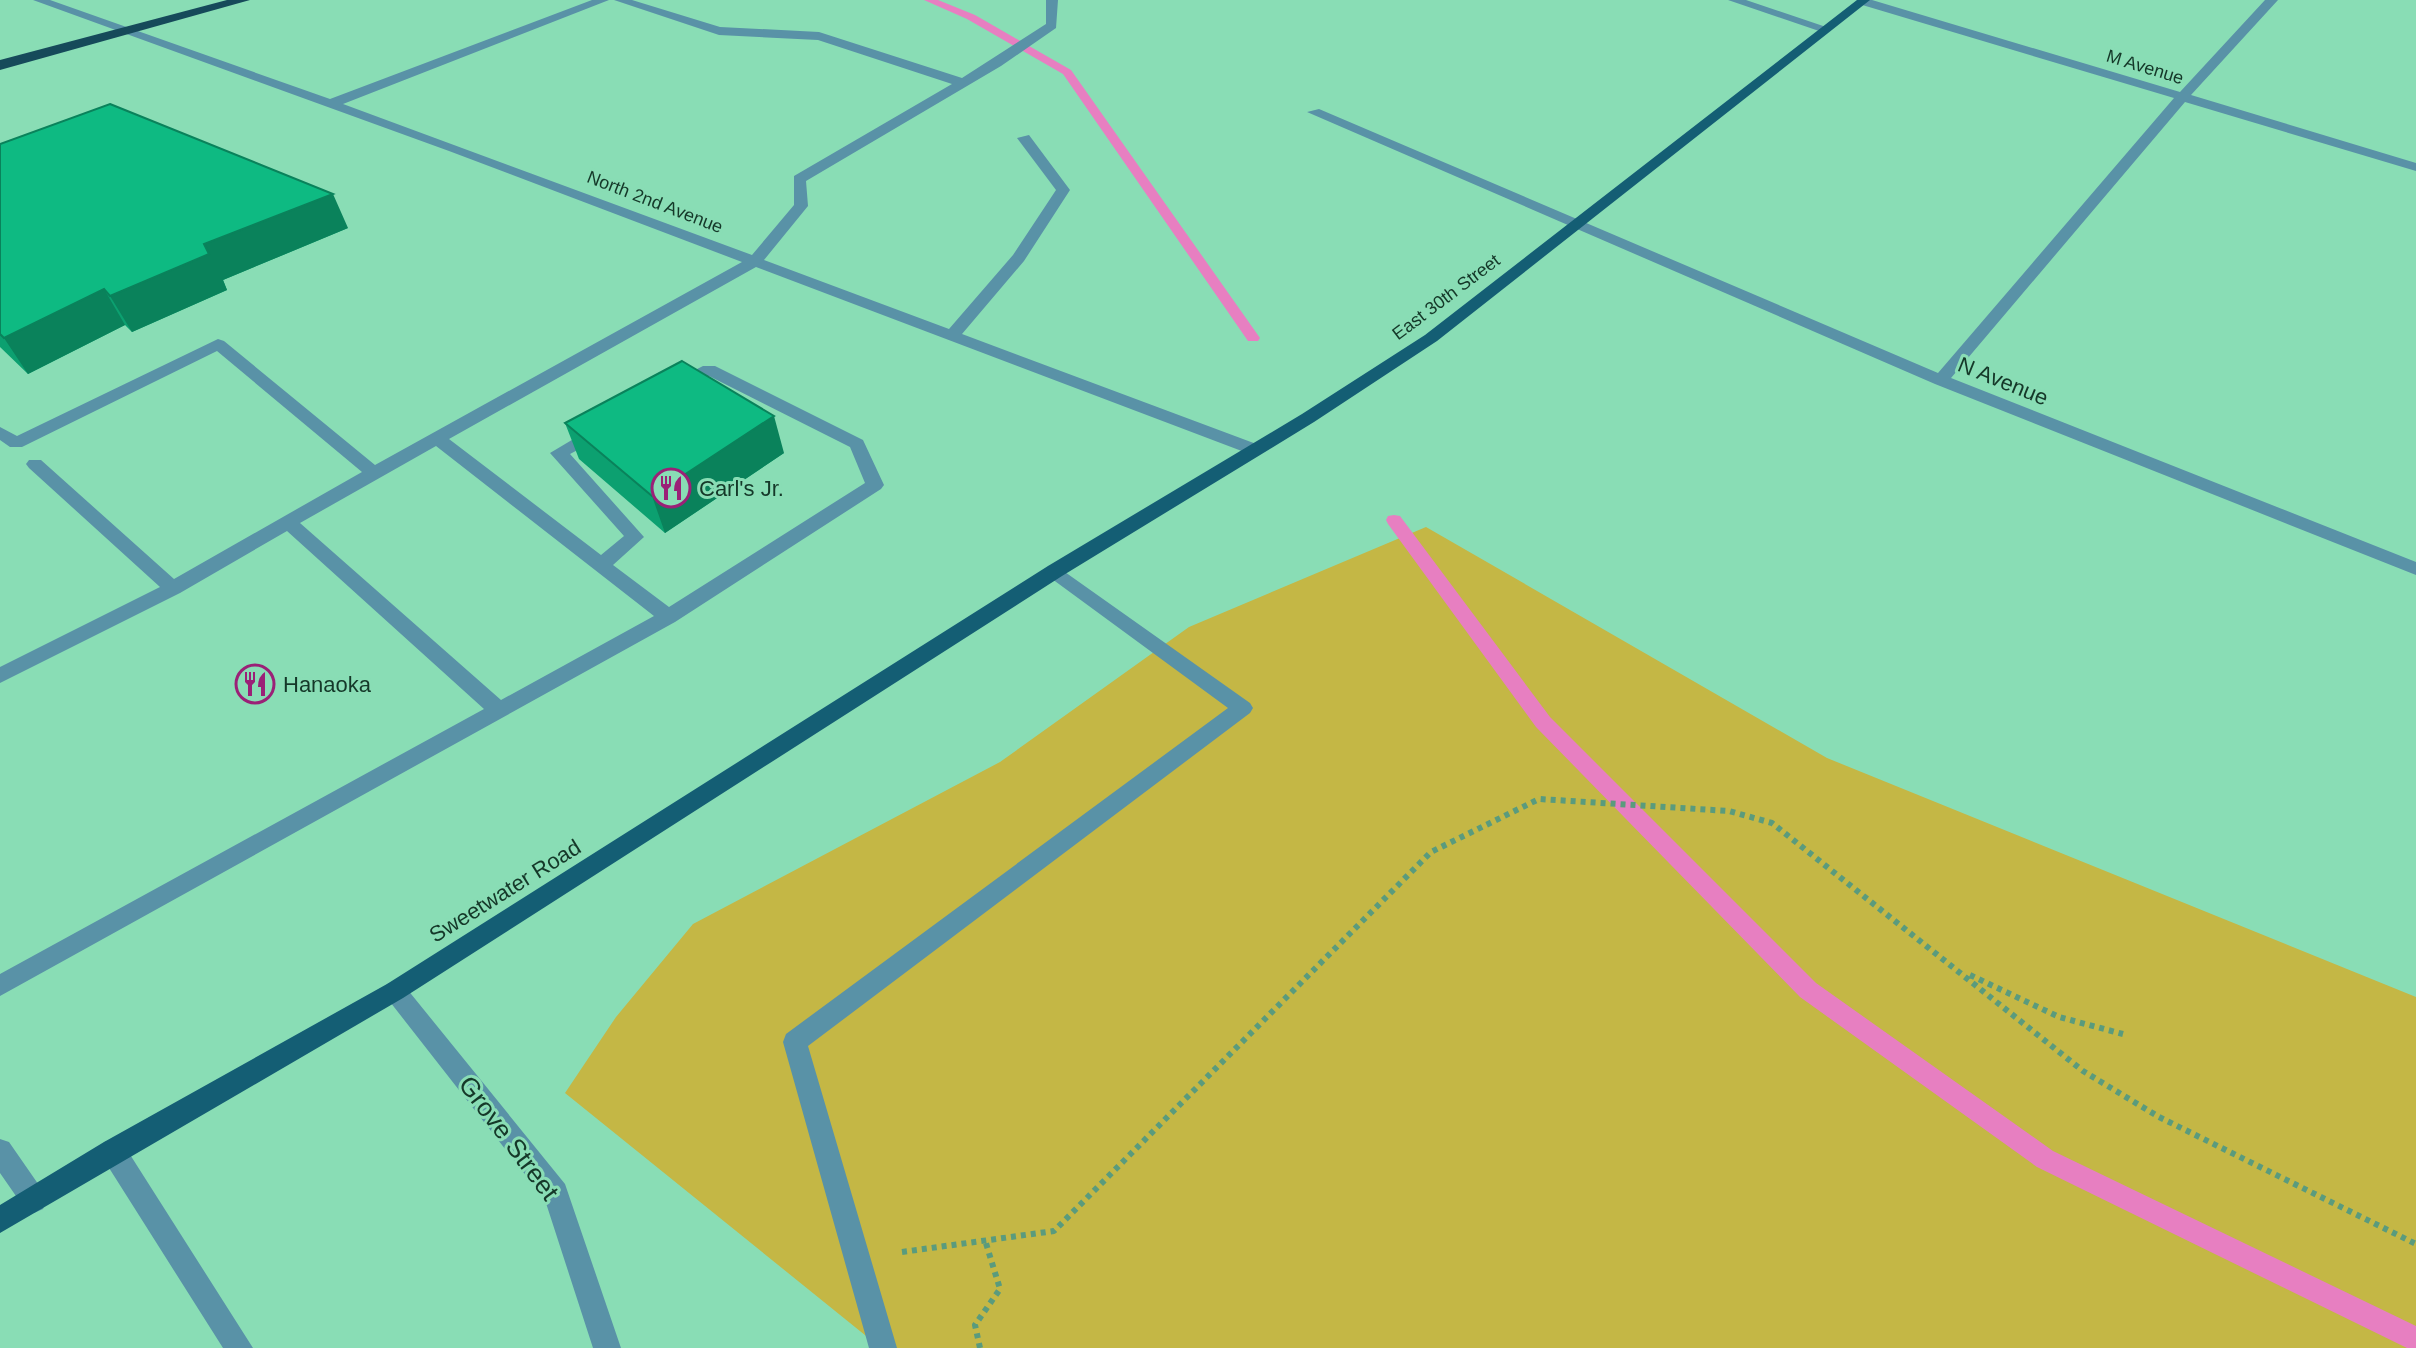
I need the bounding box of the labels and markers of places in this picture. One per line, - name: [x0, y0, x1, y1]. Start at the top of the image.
- restaurant icon: Carl's Jr.: [650, 467, 692, 509]
- place label: Carl's Jr.: [699, 476, 784, 501]
- restaurant icon: Hanaoka: [234, 663, 276, 705]
- place label: Hanaoka: [283, 672, 372, 697]

